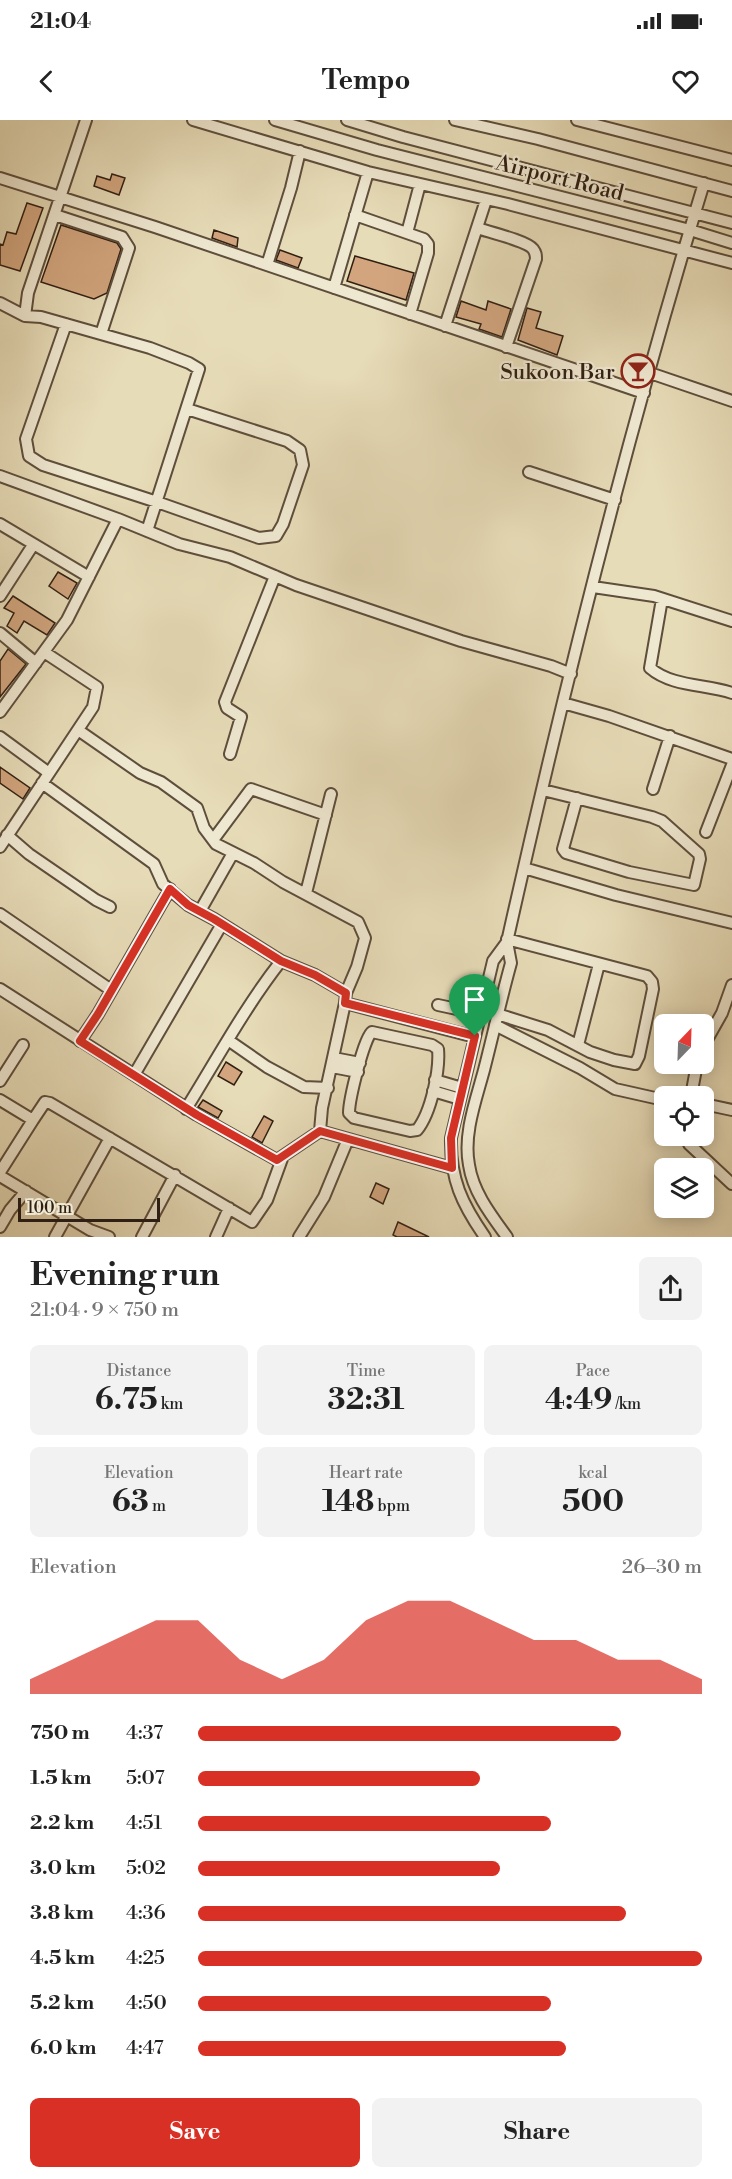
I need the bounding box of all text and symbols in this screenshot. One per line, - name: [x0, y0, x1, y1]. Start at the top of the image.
- text: 21:04: [30, 8, 91, 35]
- text: Tempo: [322, 64, 410, 98]
- icon: back: [30, 65, 63, 98]
- icon: heart: [669, 65, 702, 98]
- street label: Airport Road: [492, 149, 627, 208]
- bar icon: Sukoon Bar: [620, 353, 656, 389]
- place label: Sukoon Bar: [500, 359, 615, 386]
- pin: [449, 974, 500, 1036]
- icon: arrive: [458, 983, 491, 1016]
- north arrow: [654, 1014, 714, 1074]
- map controls: [654, 1014, 714, 1218]
- button: locate: [654, 1086, 714, 1146]
- button: layers: [654, 1158, 714, 1218]
- scale bar: [18, 1195, 160, 1222]
- text: 100 m: [27, 1198, 72, 1218]
- text: Evening run: [30, 1255, 219, 1296]
- button: share: [639, 1257, 702, 1320]
- text: 21:04 · 9 × 750 m: [30, 1298, 179, 1323]
- text: Distance: [107, 1361, 171, 1381]
- text: Time: [347, 1361, 385, 1381]
- text: Pace: [576, 1361, 610, 1381]
- text: 6.75: [95, 1381, 158, 1419]
- text: 32:31: [328, 1381, 404, 1419]
- text: 4:49: [545, 1381, 612, 1419]
- text: km: [158, 1394, 183, 1414]
- text: /km: [612, 1394, 641, 1414]
- text: Elevation: [104, 1463, 174, 1483]
- text: Heart rate: [329, 1463, 403, 1483]
- text: kcal: [578, 1463, 608, 1483]
- text: 63: [112, 1483, 149, 1521]
- text: 148: [322, 1483, 374, 1521]
- text: 500: [562, 1483, 624, 1521]
- text: m: [149, 1496, 166, 1516]
- text: bpm: [374, 1496, 410, 1516]
- text: Elevation: [30, 1555, 117, 1580]
- text: 26–30 m: [622, 1555, 702, 1580]
- text: 750 m: [30, 1721, 90, 1746]
- text: 4:37: [126, 1721, 163, 1746]
- text: 1.5 km: [30, 1766, 91, 1791]
- text: 5:07: [126, 1766, 165, 1791]
- text: 2.2 km: [30, 1811, 94, 1836]
- text: 4:51: [126, 1811, 162, 1836]
- text: 3.0 km: [30, 1856, 96, 1881]
- text: 5:02: [126, 1856, 166, 1881]
- text: 3.8 km: [30, 1901, 94, 1926]
- text: 4:36: [126, 1901, 166, 1926]
- text: 4.5 km: [30, 1946, 95, 1971]
- text: 4:25: [126, 1946, 165, 1971]
- text: 5.2 km: [30, 1991, 94, 2016]
- text: 4:50: [126, 1991, 167, 2016]
- text: 6.0 km: [30, 2036, 96, 2061]
- text: 4:47: [126, 2036, 164, 2061]
- button: Save: [30, 2098, 360, 2167]
- button: Share: [372, 2098, 702, 2167]

